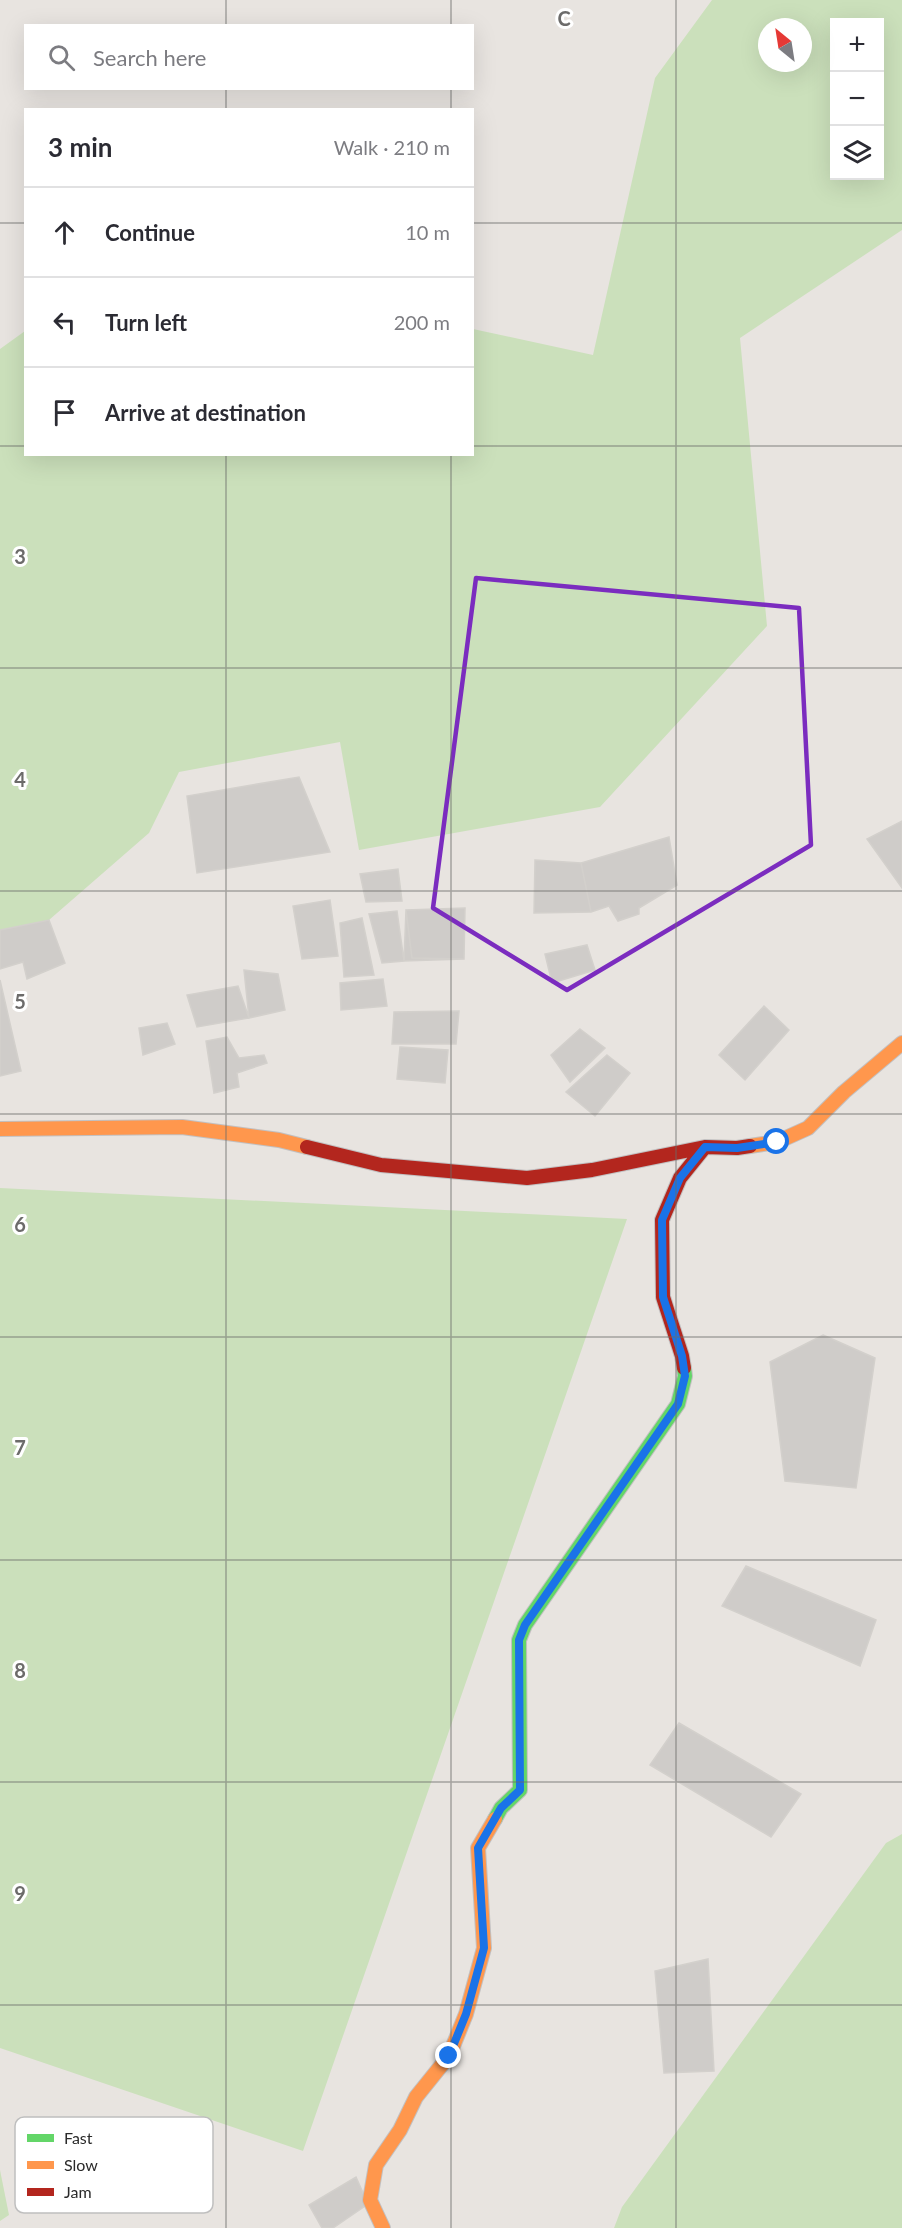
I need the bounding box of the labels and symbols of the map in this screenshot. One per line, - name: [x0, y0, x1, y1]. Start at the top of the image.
- text: C: [557, 6, 571, 30]
- north arrow: [758, 18, 812, 72]
- text: 3: [14, 544, 26, 568]
- text: 4: [14, 767, 26, 791]
- text: 5: [14, 989, 26, 1013]
- route start: [763, 1128, 789, 1154]
- text: 6: [14, 1212, 26, 1236]
- text: 7: [14, 1435, 26, 1459]
- text: 8: [14, 1658, 26, 1682]
- text: 9: [14, 1881, 26, 1905]
- route end: [435, 2042, 461, 2068]
- legend: [15, 2117, 213, 2213]
- text: Fast: [64, 2128, 93, 2147]
- text: Slow: [64, 2155, 98, 2174]
- text: Jam: [64, 2182, 92, 2201]

